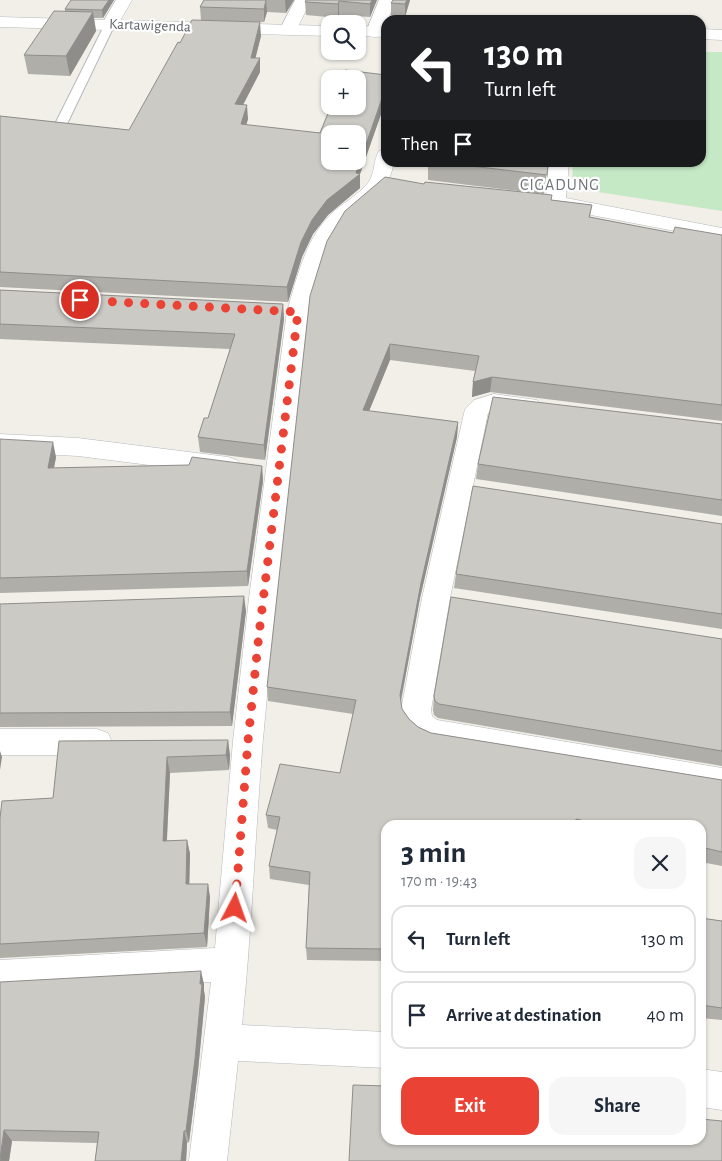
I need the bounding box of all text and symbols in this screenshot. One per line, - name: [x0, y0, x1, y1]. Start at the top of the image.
- map controls: [321, 15, 366, 170]
- button: search: [321, 15, 366, 60]
- street label: Kartawigenda: [109, 17, 191, 34]
- icon: left: [401, 35, 466, 100]
- text: 130 m: [484, 37, 563, 72]
- button: +: [321, 70, 366, 115]
- text: Turn left: [484, 78, 556, 100]
- button: −: [321, 125, 366, 170]
- icon: arrive: [449, 130, 477, 158]
- text: Then: [401, 135, 439, 154]
- district label: CIGADUNG: [520, 177, 600, 193]
- pin: [59, 279, 101, 321]
- icon: arrive: [66, 286, 94, 314]
- button: close: [634, 837, 686, 889]
- text: 3 min: [401, 838, 466, 868]
- text: 170 m · 19:43: [401, 873, 477, 889]
- position arrow: [208, 881, 260, 933]
- icon: left: [403, 925, 431, 953]
- text: Turn left: [446, 930, 510, 949]
- text: 130 m: [641, 930, 684, 949]
- icon: arrive: [403, 1001, 431, 1029]
- text: Arrive at destination: [446, 1006, 602, 1025]
- text: 40 m: [646, 1006, 684, 1025]
- button: Exit: [401, 1077, 539, 1135]
- button: Share: [549, 1077, 686, 1135]

